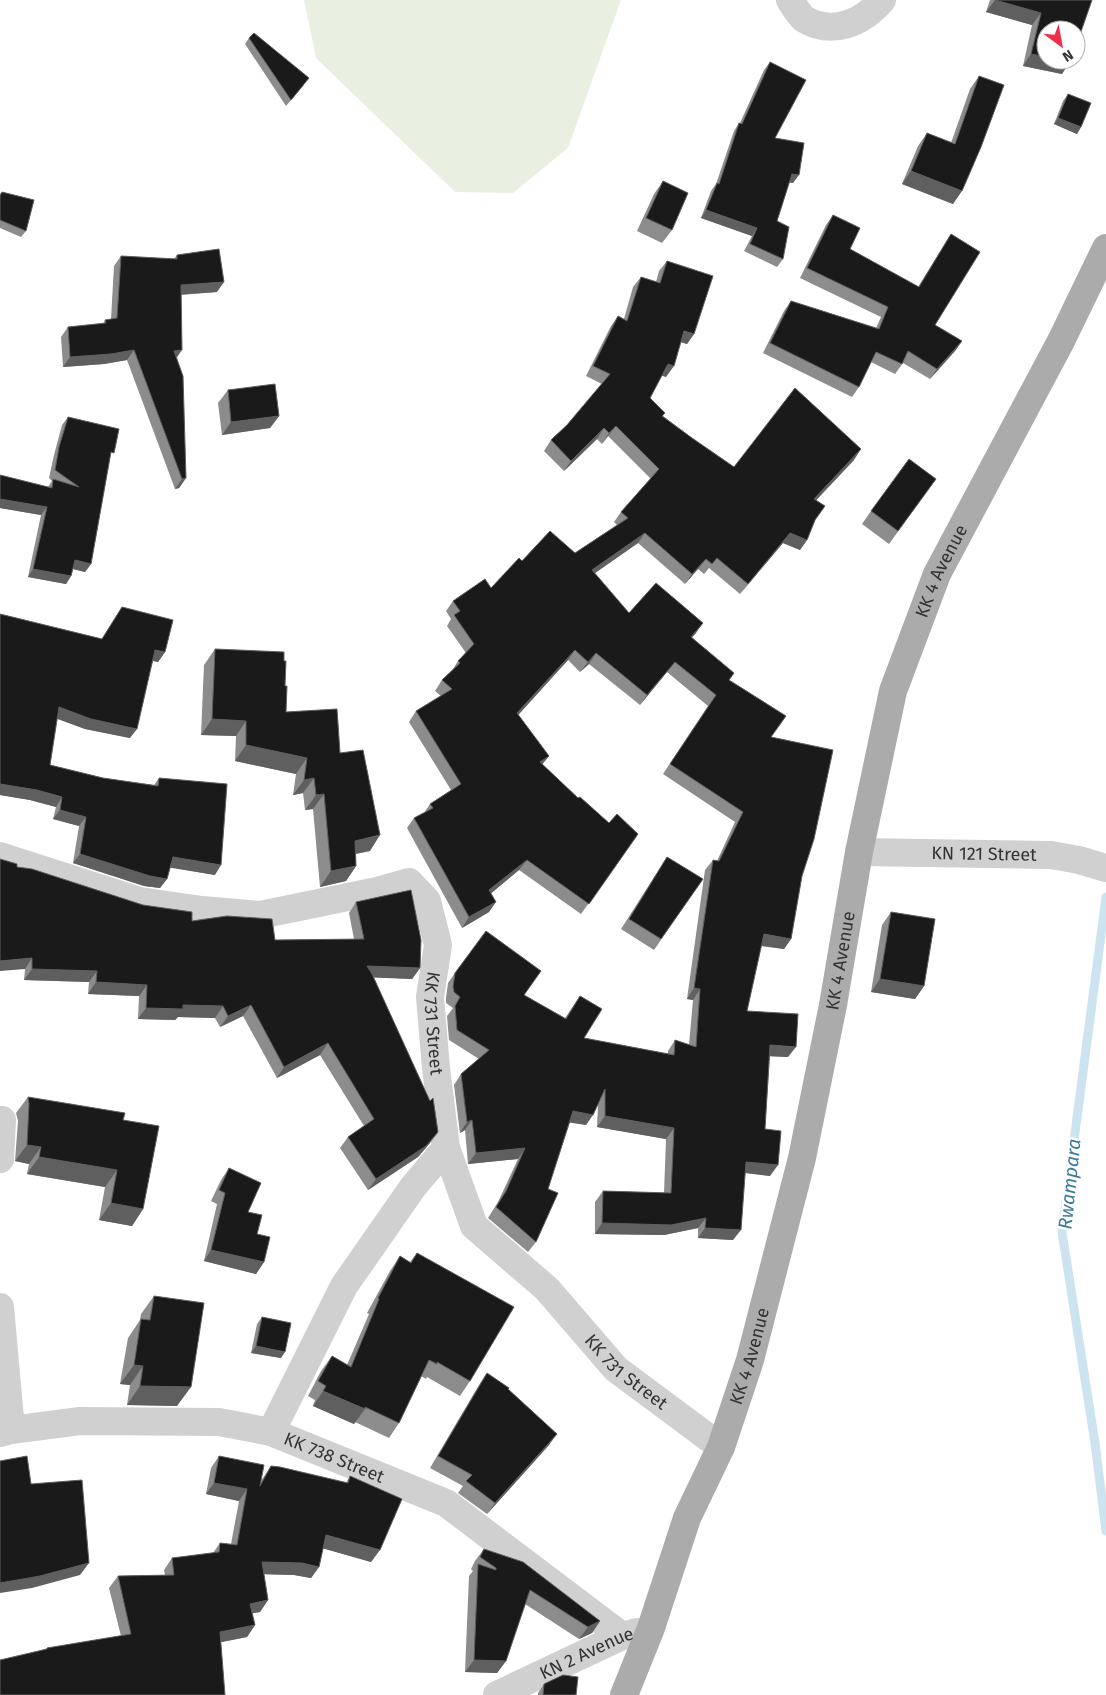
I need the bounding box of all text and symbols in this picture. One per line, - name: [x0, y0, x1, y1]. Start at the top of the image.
- north arrow: [1036, 20, 1086, 70]
- text: N: [1059, 46, 1076, 65]
- street label: KK 4 Avenue: [911, 521, 972, 621]
- street label: KN 121 Street: [931, 842, 1037, 866]
- street label: KK 4 Avenue: [821, 910, 860, 1012]
- street label: KK 731 Street: [419, 970, 448, 1077]
- water label: Rwampara: [1053, 1138, 1086, 1231]
- street label: KK 4 Avenue: [725, 1305, 774, 1408]
- street label: KK 731 Street: [580, 1330, 672, 1415]
- street label: KK 738 Street: [281, 1427, 388, 1488]
- street label: KN 2 Avenue: [536, 1622, 636, 1684]

